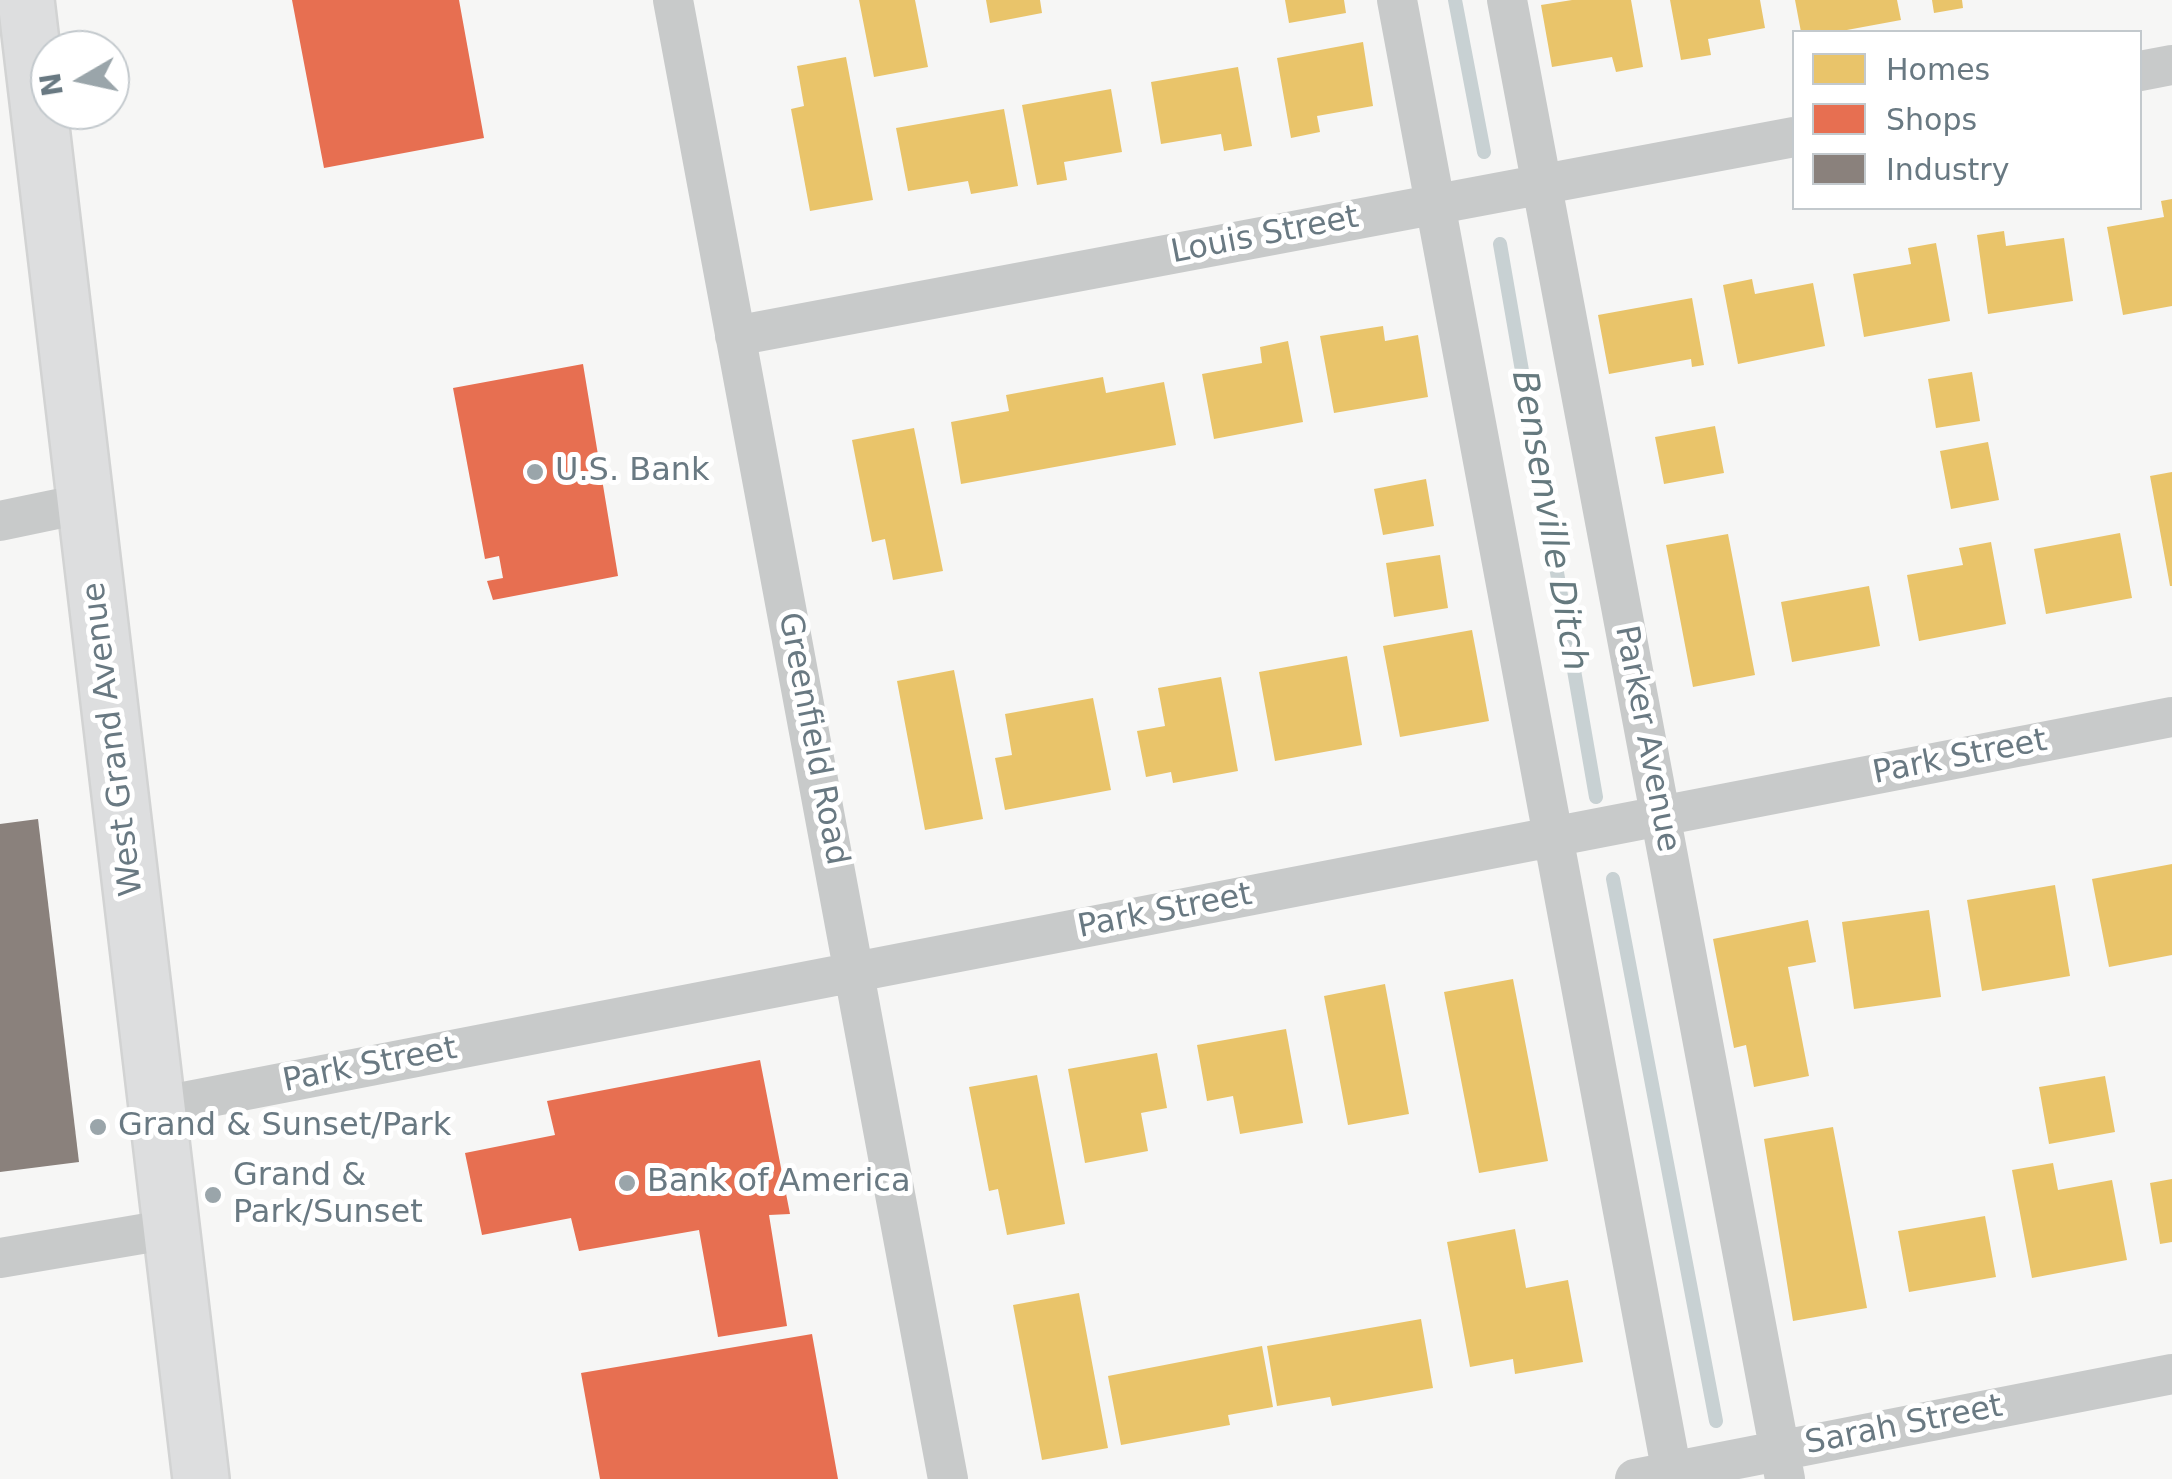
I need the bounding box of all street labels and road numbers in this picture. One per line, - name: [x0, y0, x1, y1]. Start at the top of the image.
- street label: Louis Street: [1168, 199, 1362, 273]
- street label: West Grand Avenue: [76, 580, 152, 898]
- street label: Greenfield Road: [769, 609, 855, 869]
- street label: Parker Avenue: [1605, 622, 1687, 856]
- street label: Park Street: [1870, 722, 2050, 794]
- street label: Park Street: [1075, 876, 1255, 948]
- street label: Park Street: [280, 1030, 460, 1102]
- street label: Sarah Street: [1802, 1388, 2006, 1464]

